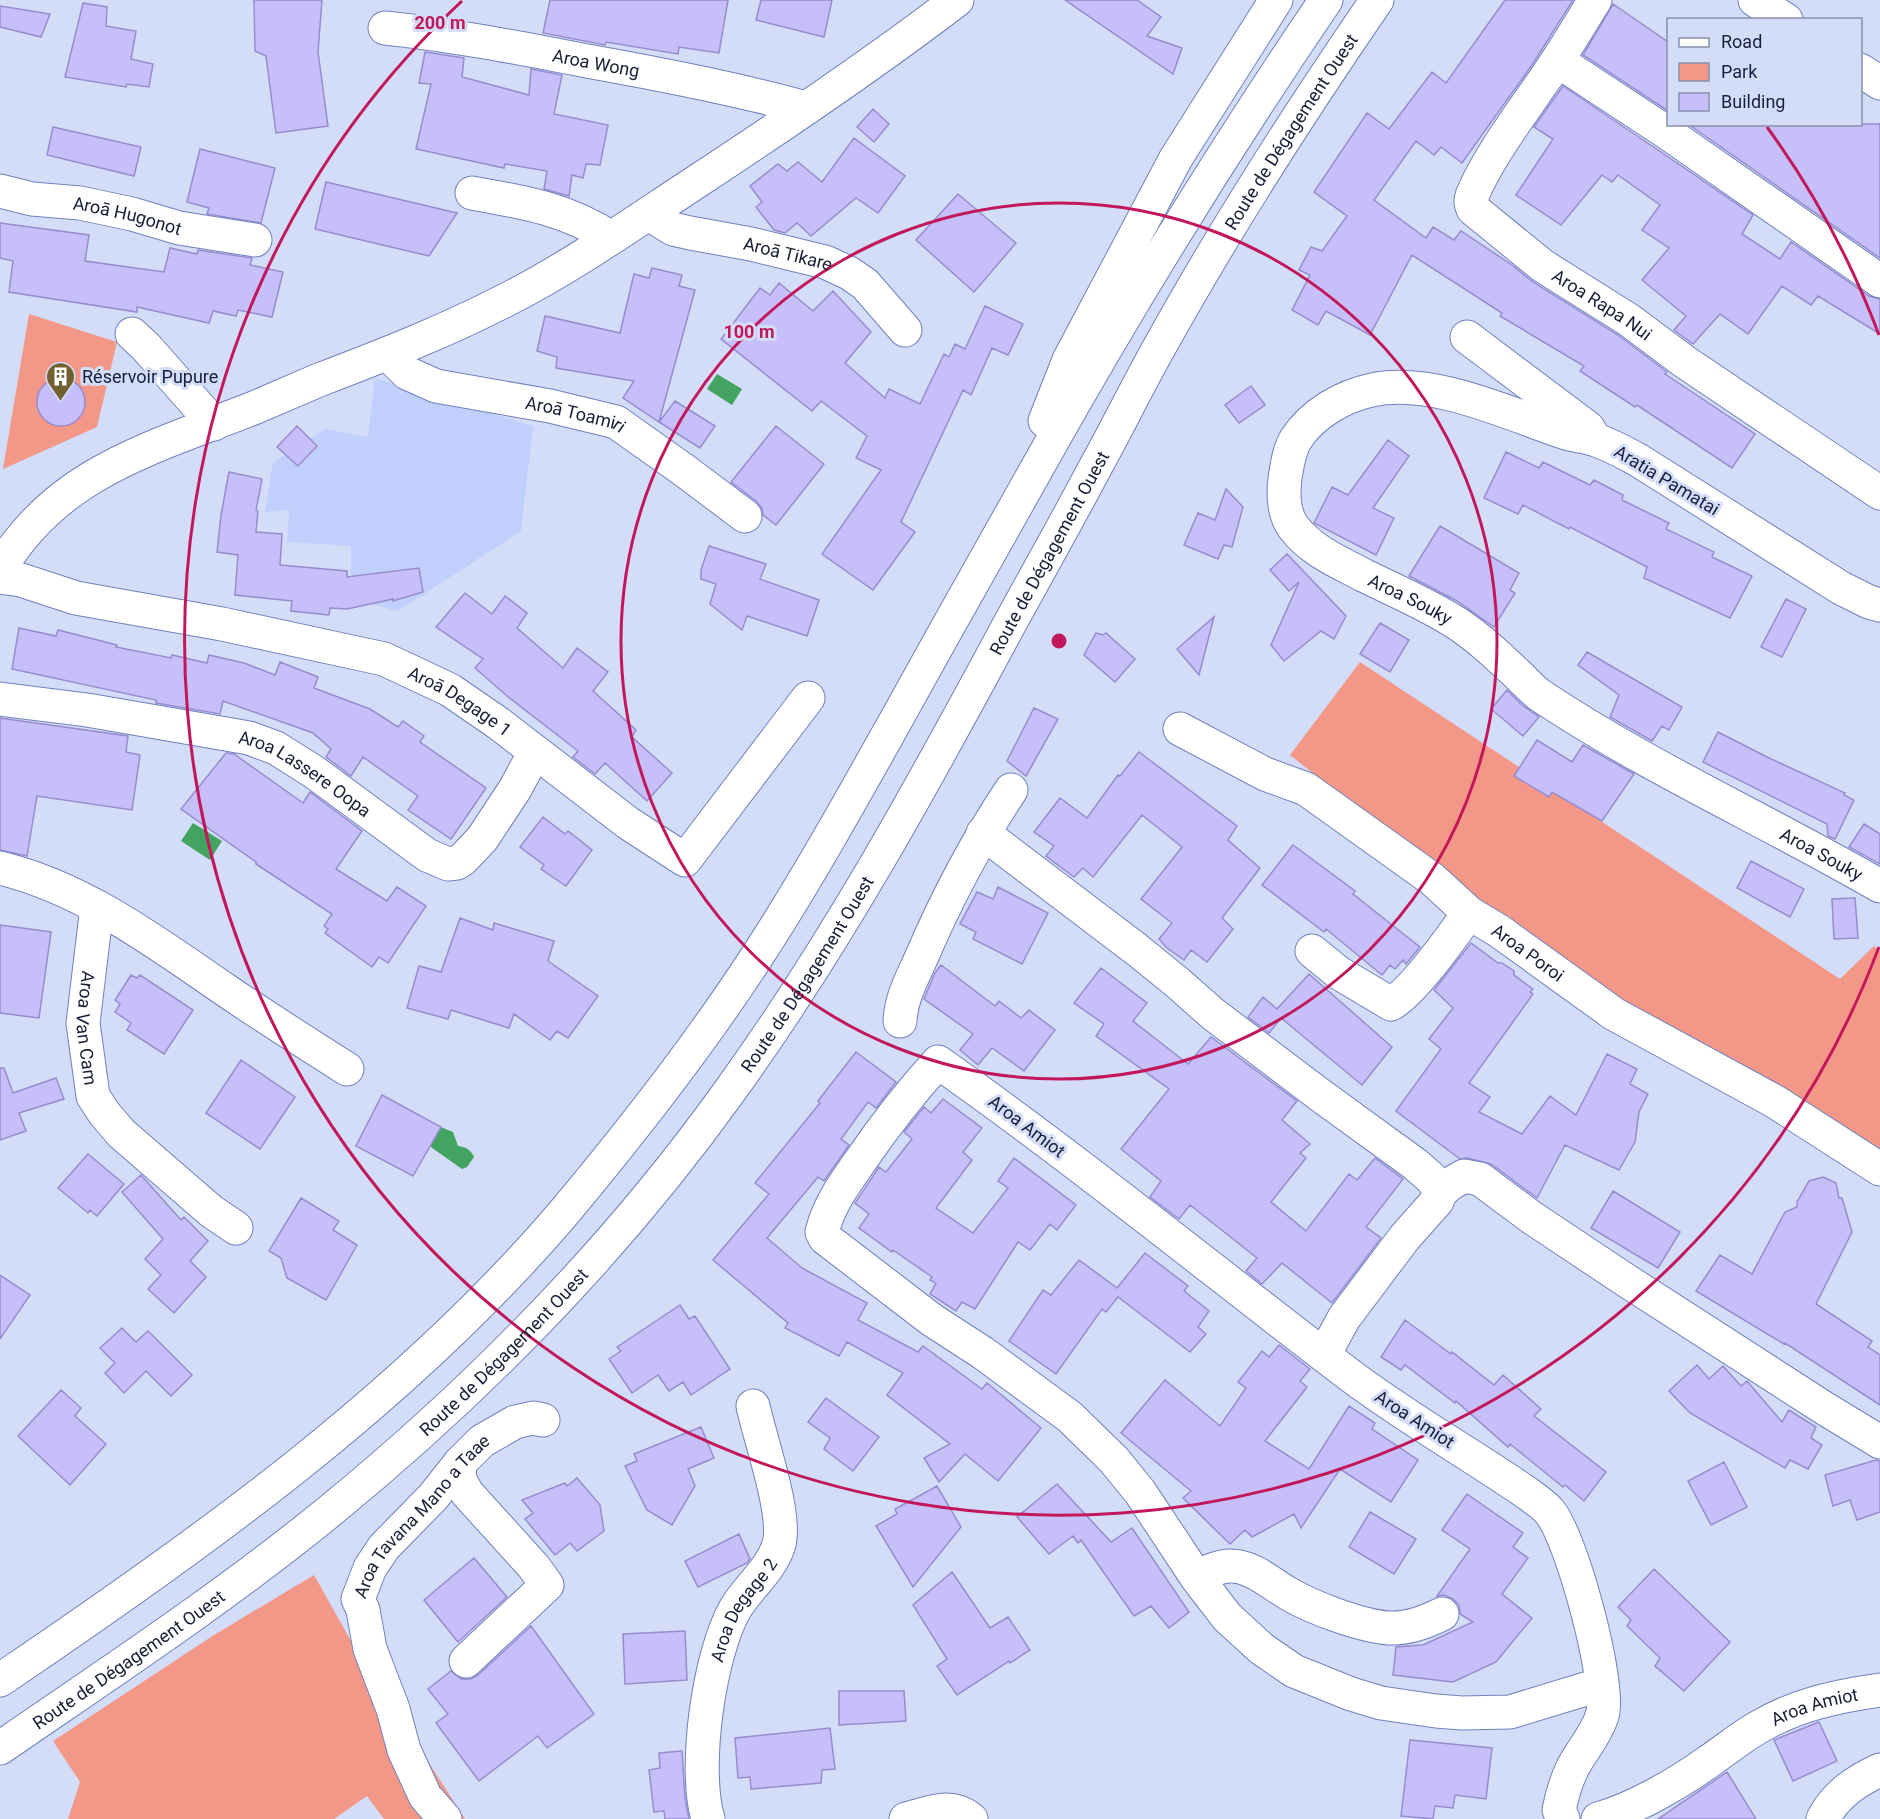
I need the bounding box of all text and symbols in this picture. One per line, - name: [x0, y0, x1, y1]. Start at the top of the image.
- text: 200 m: [414, 12, 466, 33]
- legend: [1667, 18, 1862, 126]
- street label: Route de Dégagement Ouest: [1220, 29, 1362, 233]
- text: Road: [1721, 31, 1762, 52]
- street label: Aroa Wong: [551, 44, 641, 81]
- text: Park: [1721, 61, 1758, 82]
- text: Building: [1721, 91, 1785, 112]
- street label: Aroā Hugonot: [72, 192, 184, 239]
- street label: Aroā Tikare: [742, 232, 836, 275]
- street label: Aroa Rapa Nui: [1549, 264, 1656, 344]
- text: 100 m: [723, 321, 775, 342]
- building icon: Réservoir Pupure: [45, 360, 77, 402]
- place label: Réservoir Pupure: [82, 366, 218, 387]
- street label: Aroā Toamiri: [524, 391, 630, 436]
- street label: Aratia Pamatai: [1611, 440, 1723, 520]
- street label: Route de Dégagement Ouest: [985, 447, 1113, 658]
- street label: Aroa Souky: [1365, 569, 1457, 629]
- centre of rings: [1049, 631, 1069, 651]
- street label: Aroā Degage 1: [405, 661, 516, 740]
- street label: Aroa Lassere Oopa: [237, 726, 375, 821]
- street label: Aroa Souky: [1777, 823, 1867, 885]
- street label: Route de Dégagement Ouest: [736, 872, 877, 1076]
- street label: Aroa Poroi: [1488, 919, 1569, 985]
- street label: Aroa Van Cam: [72, 970, 102, 1086]
- street label: Aroa Amiot: [985, 1090, 1069, 1162]
- street label: Route de Dégagement Ouest: [415, 1263, 592, 1440]
- street label: Aroa Amiot: [1371, 1386, 1459, 1452]
- street label: Aroa Tavana Mano a Taae: [349, 1429, 492, 1601]
- street label: Aroa Degage 2: [706, 1554, 781, 1664]
- street label: Route de Dégagement Ouest: [28, 1585, 228, 1733]
- street label: Aroa Amiot: [1767, 1683, 1860, 1729]

